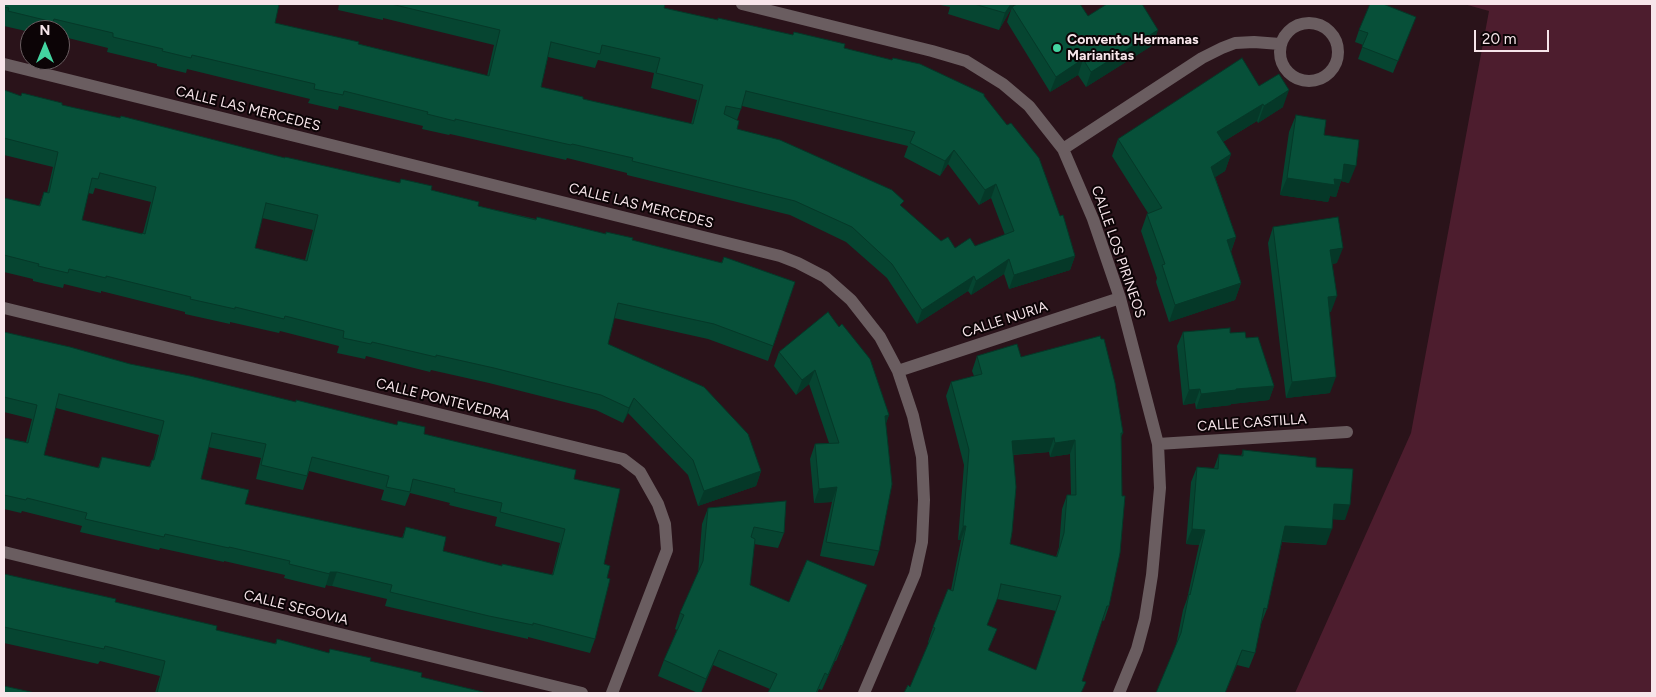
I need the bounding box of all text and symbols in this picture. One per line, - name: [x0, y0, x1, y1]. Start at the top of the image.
- north arrow: [20, 20, 70, 70]
- scale bar: [1476, 20, 1551, 52]
- text: N: [40, 22, 50, 39]
- text: 20 m: [1482, 30, 1516, 48]
- place label: Convento Hermanas Marianitas: [1067, 32, 1198, 64]
- marker: Convento Hermanas Marianitas: [1051, 42, 1063, 54]
- street label: CALLE LAS MERCEDES: [174, 83, 322, 135]
- street label: CALLE LAS MERCEDES: [567, 180, 715, 232]
- street label: CALLE LOS PIRINEOS: [1087, 184, 1149, 320]
- street label: CALLE NURIA: [960, 298, 1050, 342]
- street label: CALLE PONTEVEDRA: [374, 375, 512, 425]
- street label: CALLE CASTILLA: [1197, 411, 1307, 435]
- street label: CALLE SEGOVIA: [242, 587, 350, 629]

